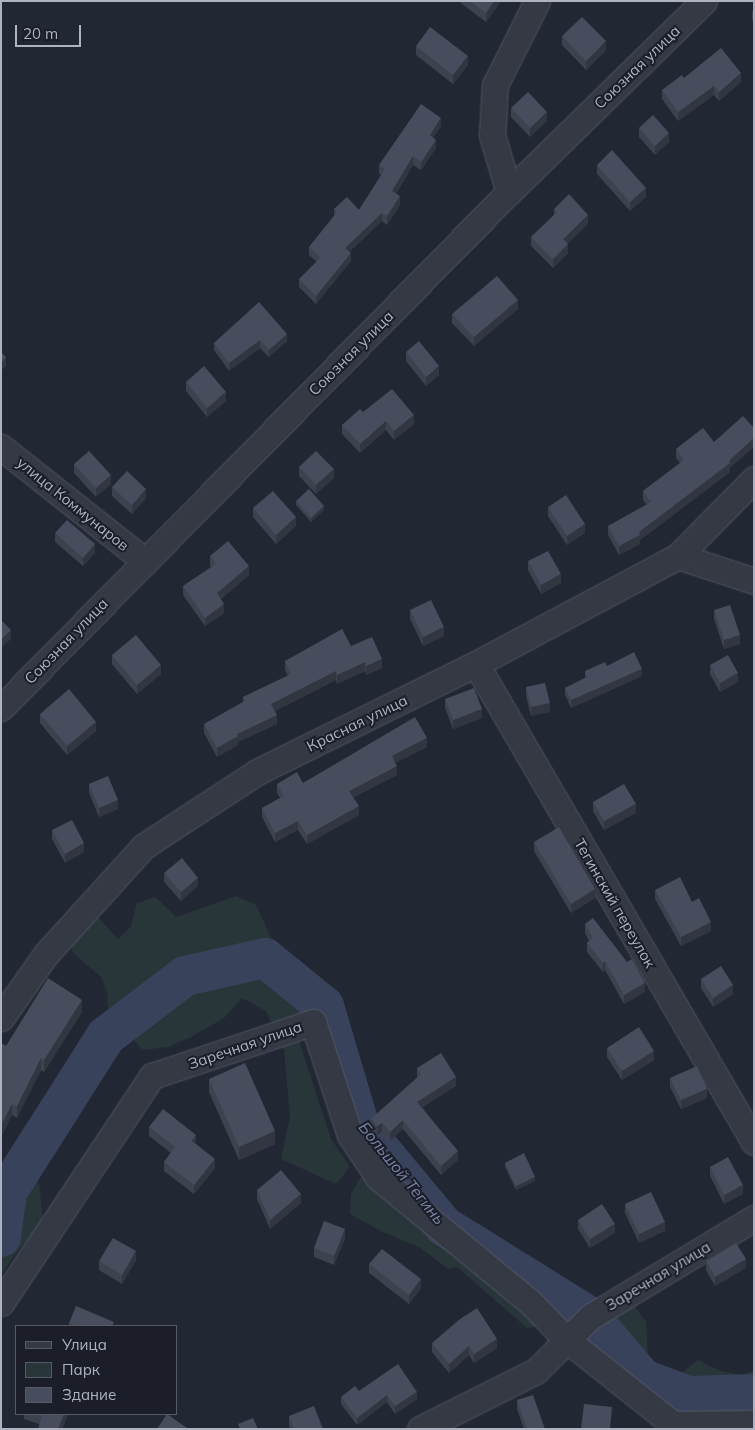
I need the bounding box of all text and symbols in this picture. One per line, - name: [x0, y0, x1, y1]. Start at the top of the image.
- scale bar: [18, 15, 84, 47]
- street label: Союзная улица: [590, 22, 684, 112]
- text: 20 m: [23, 24, 58, 43]
- street label: Союзная улица: [305, 307, 397, 399]
- street label: улица Коммунаров: [13, 453, 133, 555]
- street label: Союзная улица: [21, 594, 111, 688]
- street label: Красная улица: [304, 691, 410, 755]
- street label: Тегинский переулок: [571, 835, 659, 971]
- street label: Заречная улица: [186, 1017, 304, 1073]
- water label: Большой Тегинь: [355, 1118, 449, 1228]
- street label: Заречная улица: [602, 1238, 714, 1314]
- legend: [15, 1325, 178, 1415]
- text: Улица: [62, 1335, 107, 1354]
- text: Парк: [62, 1360, 100, 1379]
- text: Здание: [62, 1385, 116, 1404]

